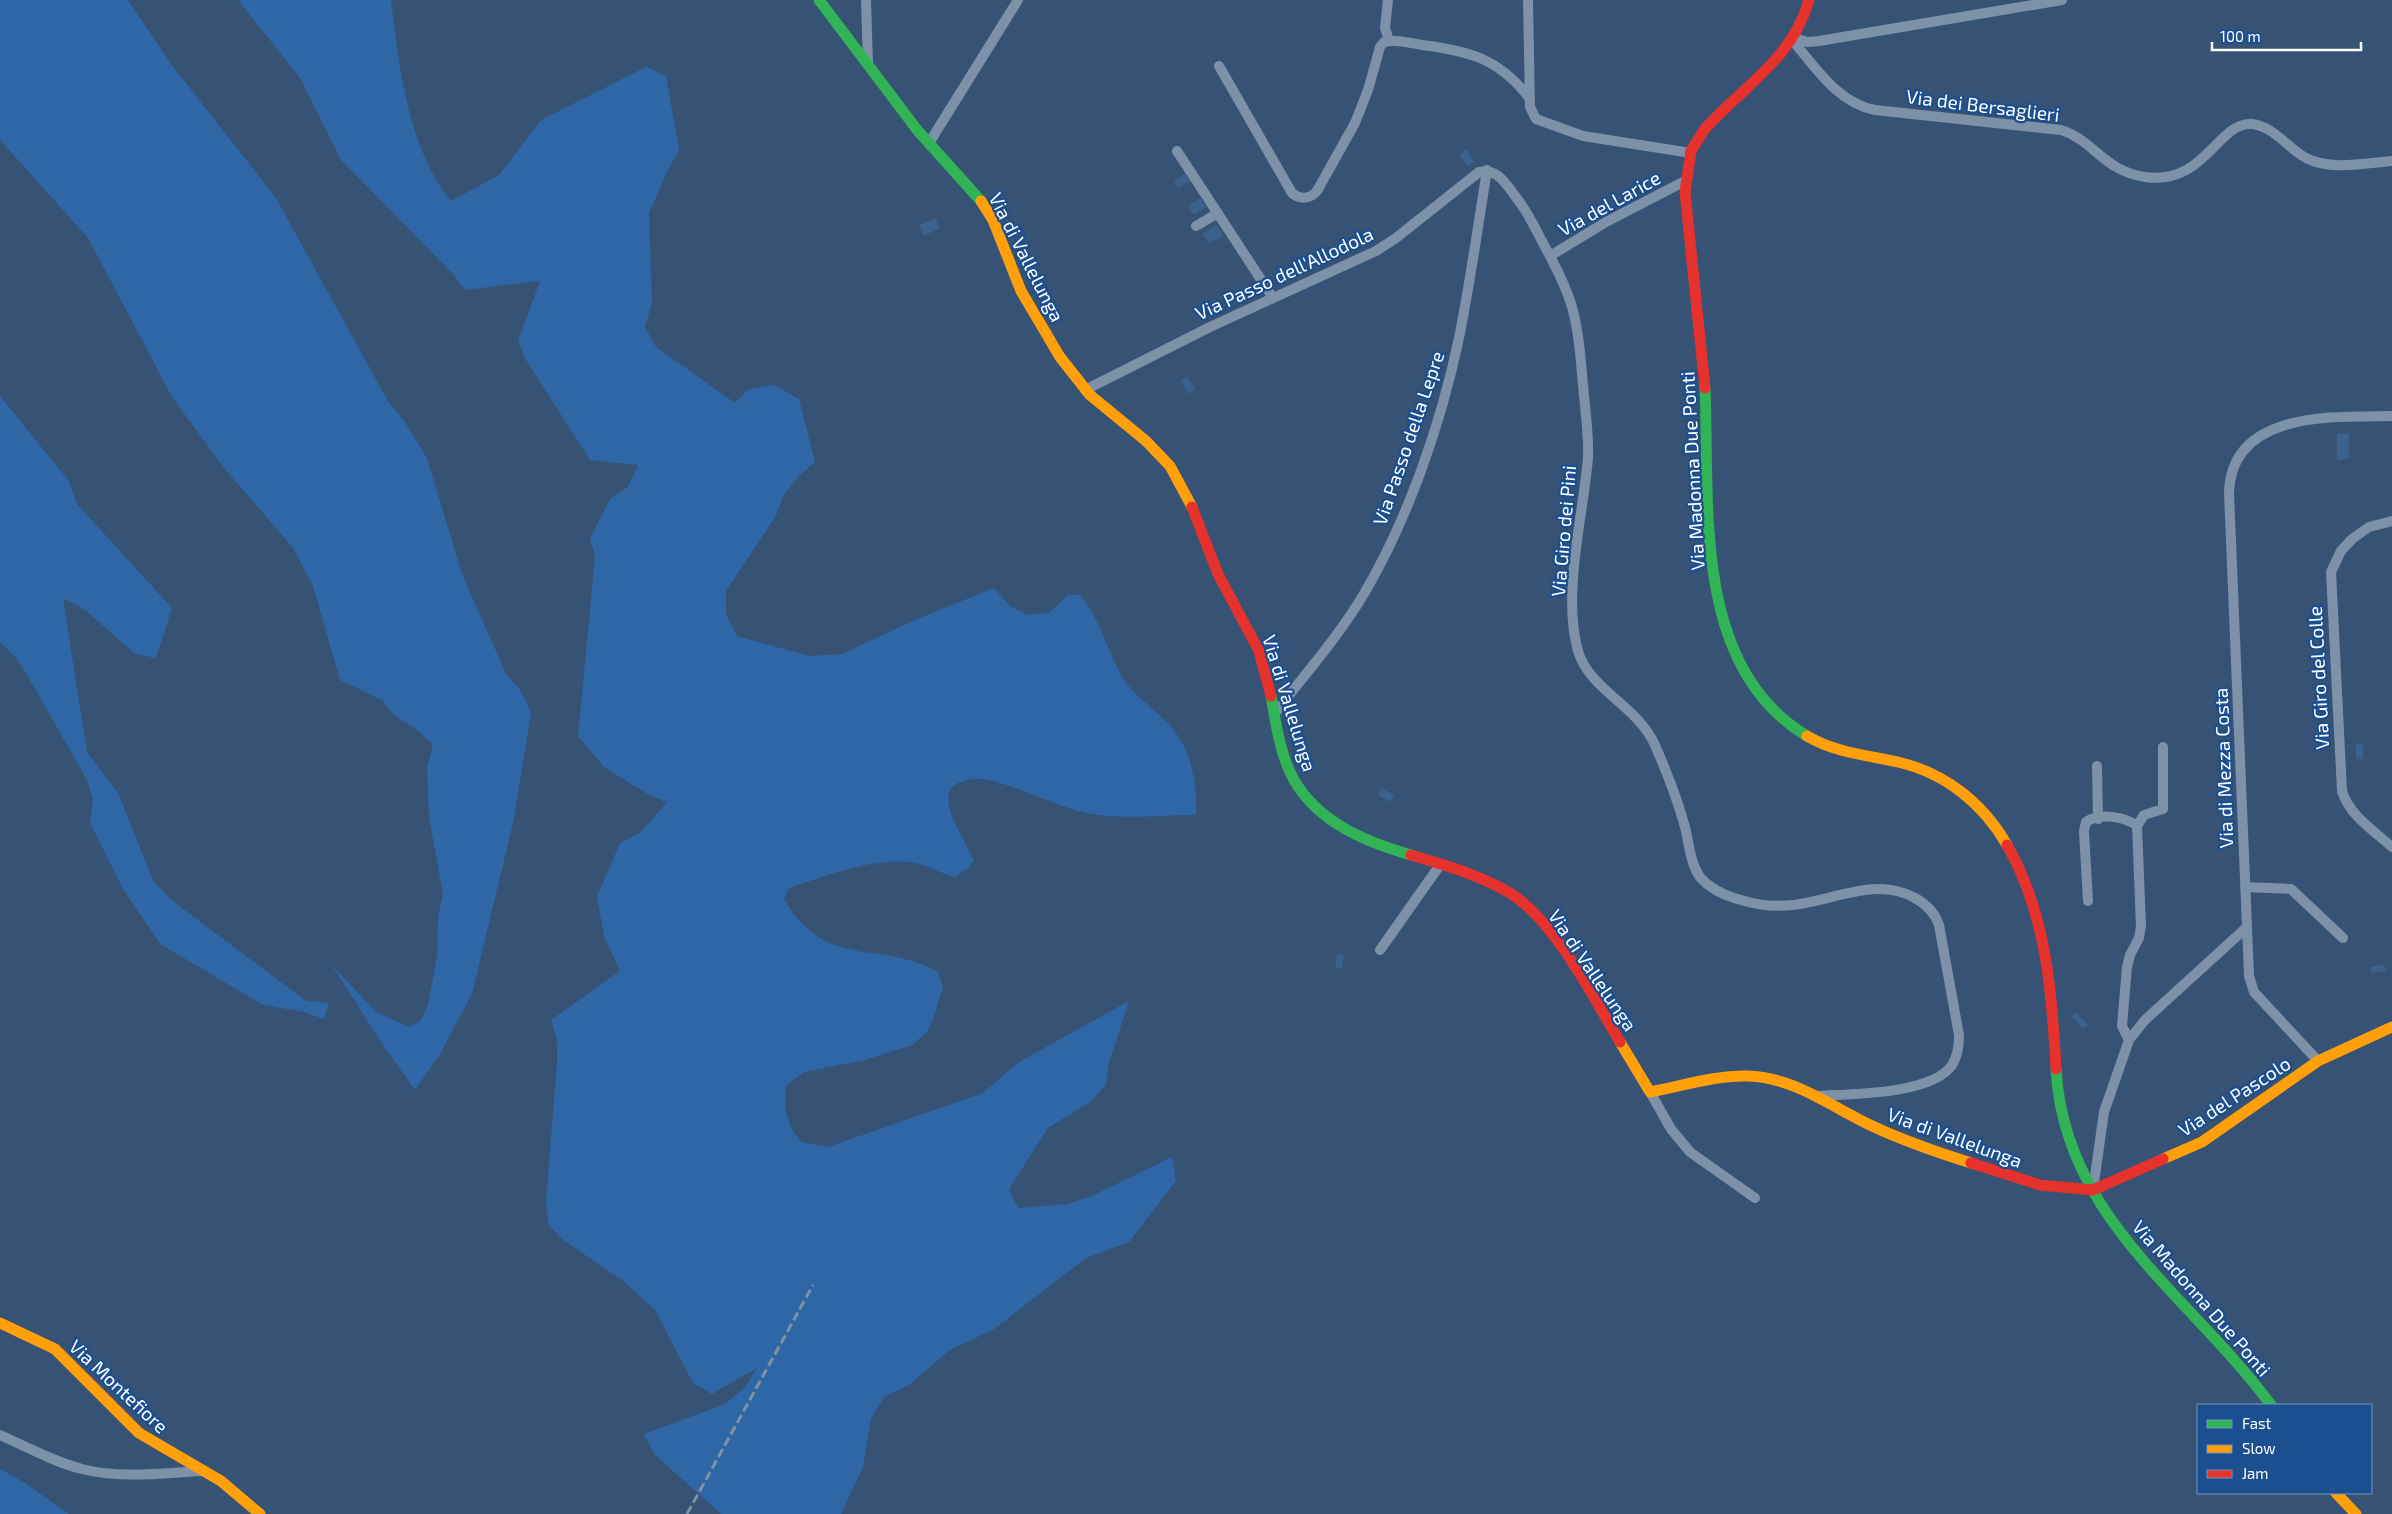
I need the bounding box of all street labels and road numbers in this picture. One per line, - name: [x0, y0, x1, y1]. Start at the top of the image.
- street label: Via dei Bersaglieri: [1905, 84, 2061, 126]
- street label: Via del Larice: [1554, 165, 1664, 241]
- street label: Via di Vallelunga: [985, 189, 1069, 325]
- street label: Via Passo dell'Allodola: [1191, 222, 1377, 324]
- street label: Via Passo della Lepre: [1367, 348, 1449, 528]
- street label: Via Madonna Due Ponti: [1675, 371, 1709, 571]
- street label: Via Giro dei Pini: [1546, 464, 1580, 598]
- street label: Via Giro del Colle: [2303, 606, 2333, 750]
- street label: Via di Vallelunga: [1258, 632, 1322, 774]
- street label: Via di Mezza Costa: [2209, 687, 2237, 849]
- street label: Via di Vallelunga: [1544, 905, 1642, 1035]
- street label: Via del Pascolo: [2174, 1051, 2294, 1141]
- street label: Via di Vallelunga: [1884, 1102, 2026, 1172]
- street label: Via Madonna Due Ponti: [2128, 1215, 2276, 1381]
- street label: Via Montefiore: [65, 1334, 173, 1438]

